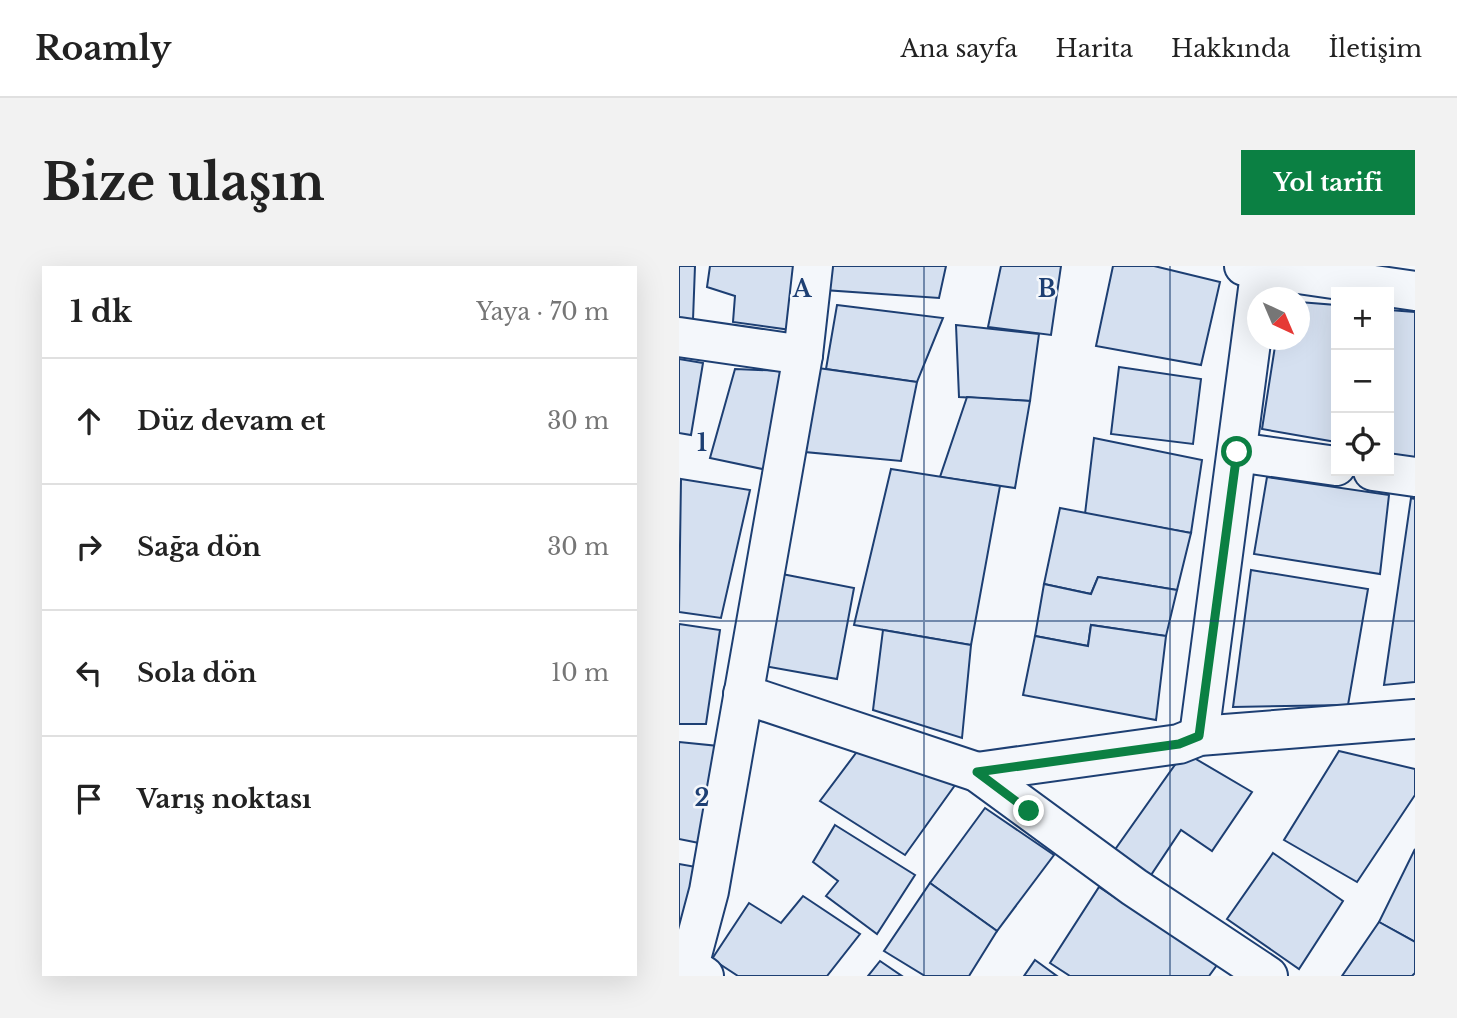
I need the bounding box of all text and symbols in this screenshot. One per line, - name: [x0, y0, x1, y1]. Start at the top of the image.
- text: Roamly: [35, 28, 171, 69]
- text: Ana sayfa: [900, 34, 1018, 63]
- text: Harita: [1056, 34, 1133, 63]
- text: Hakkında: [1171, 34, 1290, 63]
- text: İletişim: [1328, 34, 1422, 63]
- button: Yol tarifi: [1241, 150, 1415, 215]
- text: Bize ulaşın: [42, 152, 325, 213]
- text: A: [792, 275, 813, 303]
- text: B: [1038, 275, 1056, 303]
- north arrow: [1247, 287, 1310, 350]
- map controls: [1331, 287, 1394, 476]
- button: +: [1331, 287, 1394, 350]
- text: 1 dk: [70, 293, 132, 330]
- text: Yaya · 70 m: [476, 298, 609, 326]
- button: −: [1331, 350, 1394, 413]
- icon: ahead: [70, 402, 108, 440]
- text: Düz devam et: [137, 405, 326, 437]
- text: 30 m: [547, 407, 609, 435]
- button: locate: [1331, 413, 1394, 476]
- text: 1: [697, 429, 707, 457]
- route start: [1221, 436, 1252, 467]
- icon: right: [70, 528, 108, 566]
- text: Sağa dön: [137, 531, 261, 563]
- text: 30 m: [547, 533, 609, 561]
- icon: left: [70, 654, 108, 692]
- text: Sola dön: [137, 657, 257, 689]
- text: 10 m: [551, 659, 609, 687]
- icon: arrive: [70, 780, 108, 818]
- text: Varış noktası: [137, 783, 312, 815]
- text: 2: [695, 784, 709, 812]
- route end: [1013, 795, 1044, 826]

